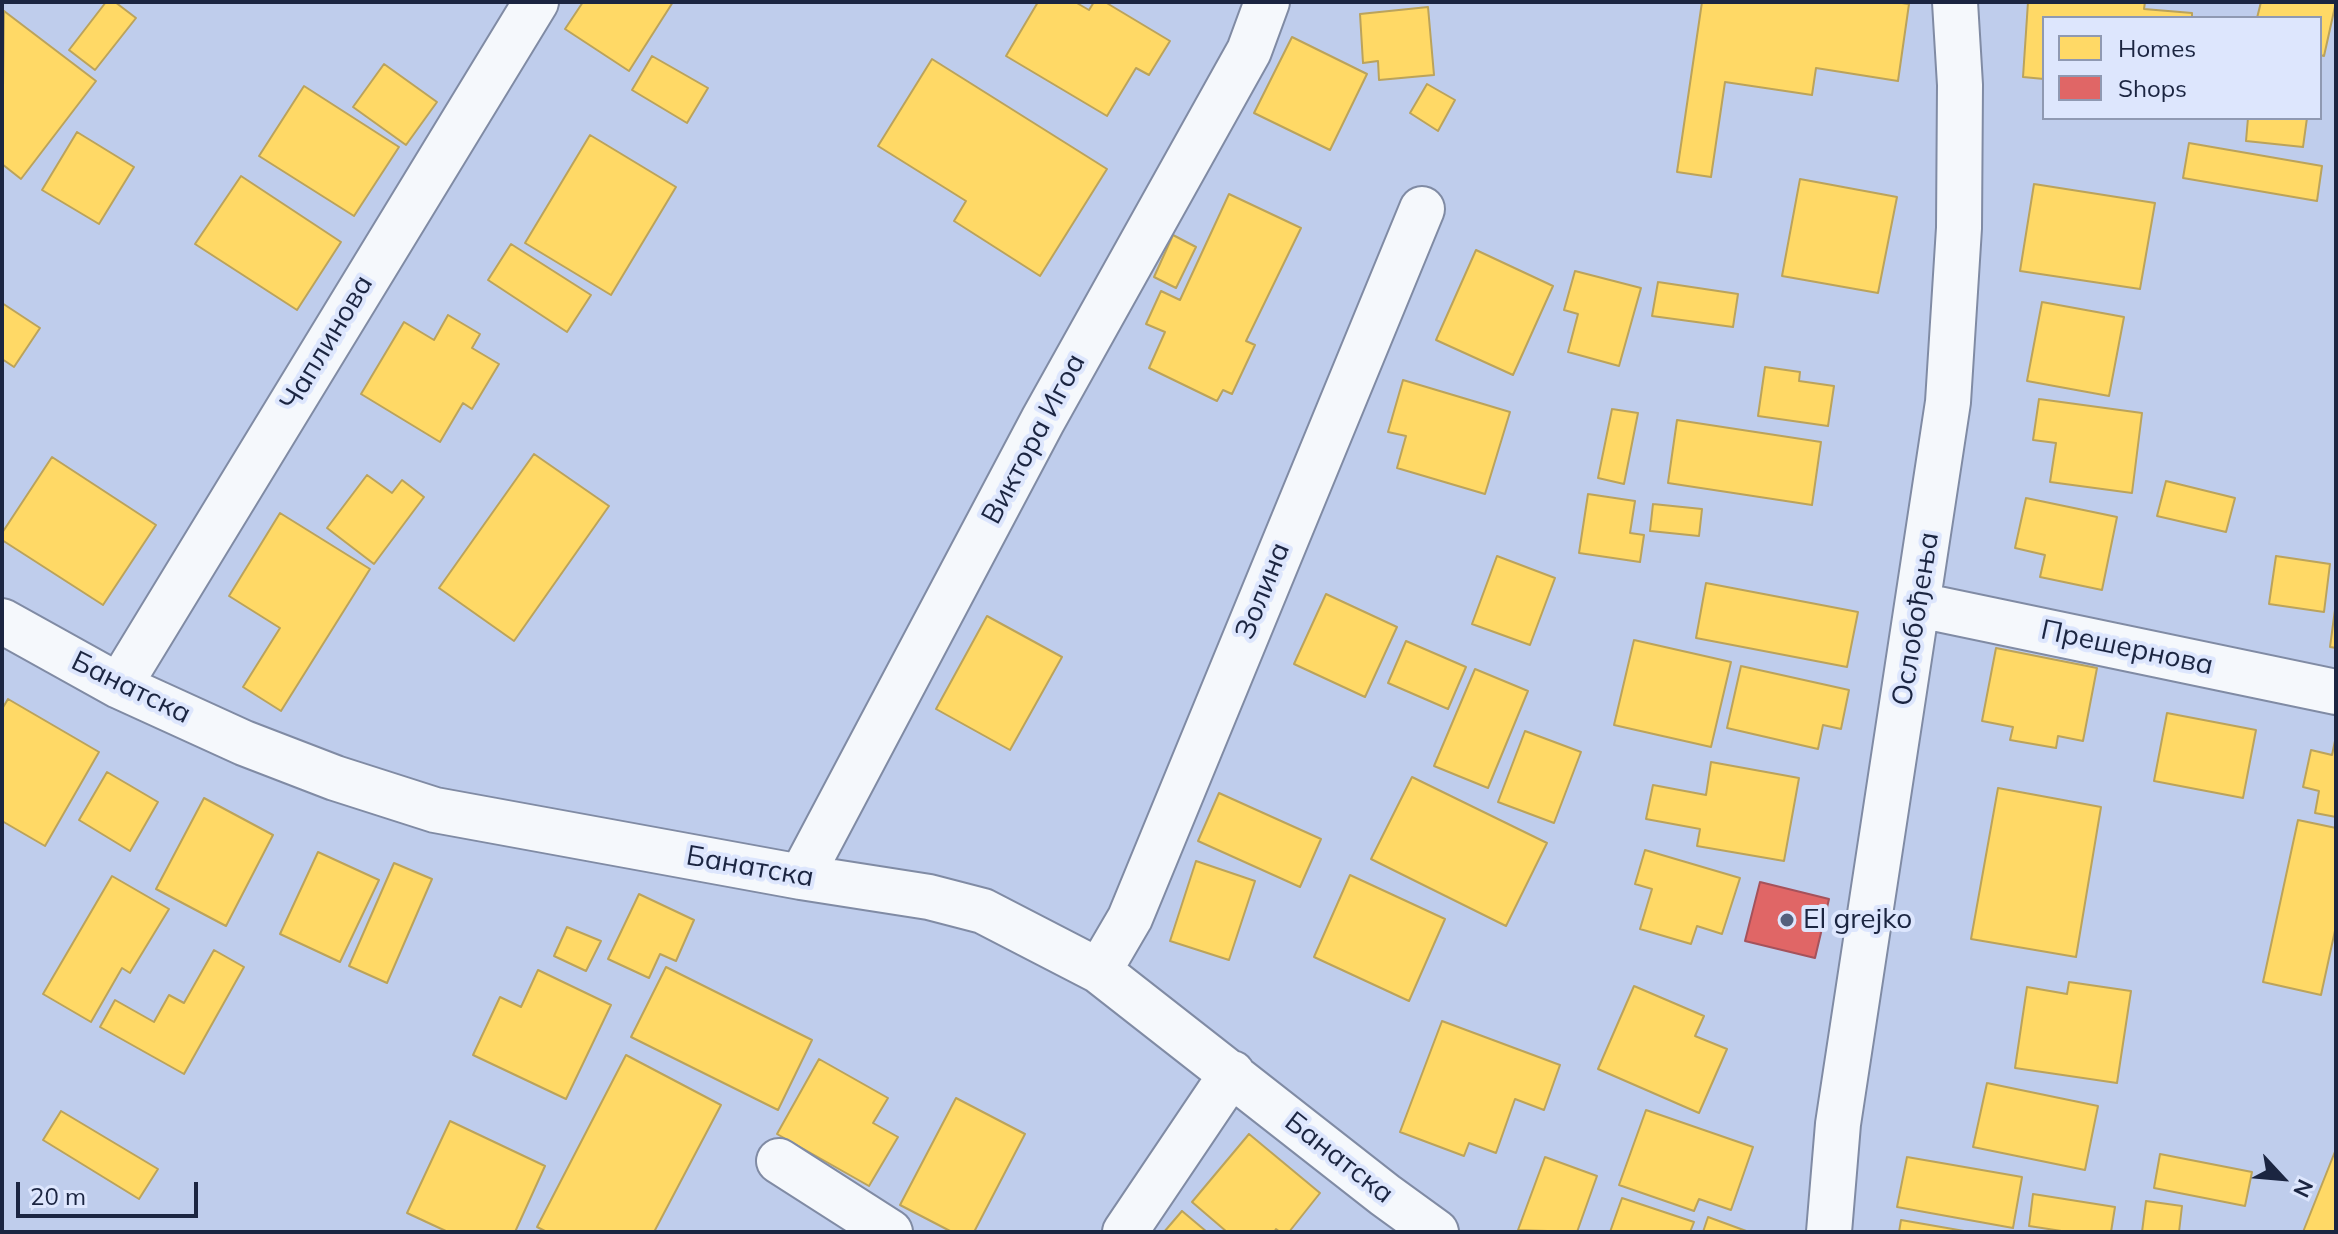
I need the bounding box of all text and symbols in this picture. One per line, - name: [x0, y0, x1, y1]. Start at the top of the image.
- legend: [2042, 16, 2322, 120]
- text: Homes: [2118, 33, 2196, 63]
- text: Shops: [2118, 73, 2187, 103]
- street label: Чаплинова: [273, 269, 381, 417]
- street label: Виктора Игоа: [975, 348, 1093, 530]
- street label: Ослобођења: [1886, 530, 1946, 708]
- street label: Золина: [1228, 538, 1298, 644]
- street label: Прешернова: [2038, 613, 2216, 683]
- street label: Банатска: [66, 645, 196, 731]
- street label: Банатска: [684, 839, 816, 895]
- place label: El grejko: [1803, 903, 1912, 937]
- marker: El grejko: [1778, 911, 1796, 929]
- street label: Банатска: [1278, 1105, 1400, 1211]
- north arrow: [2242, 1138, 2322, 1218]
- scale bar: [20, 1166, 202, 1216]
- text: N: [2287, 1175, 2320, 1202]
- text: 20 m: [30, 1181, 86, 1211]

